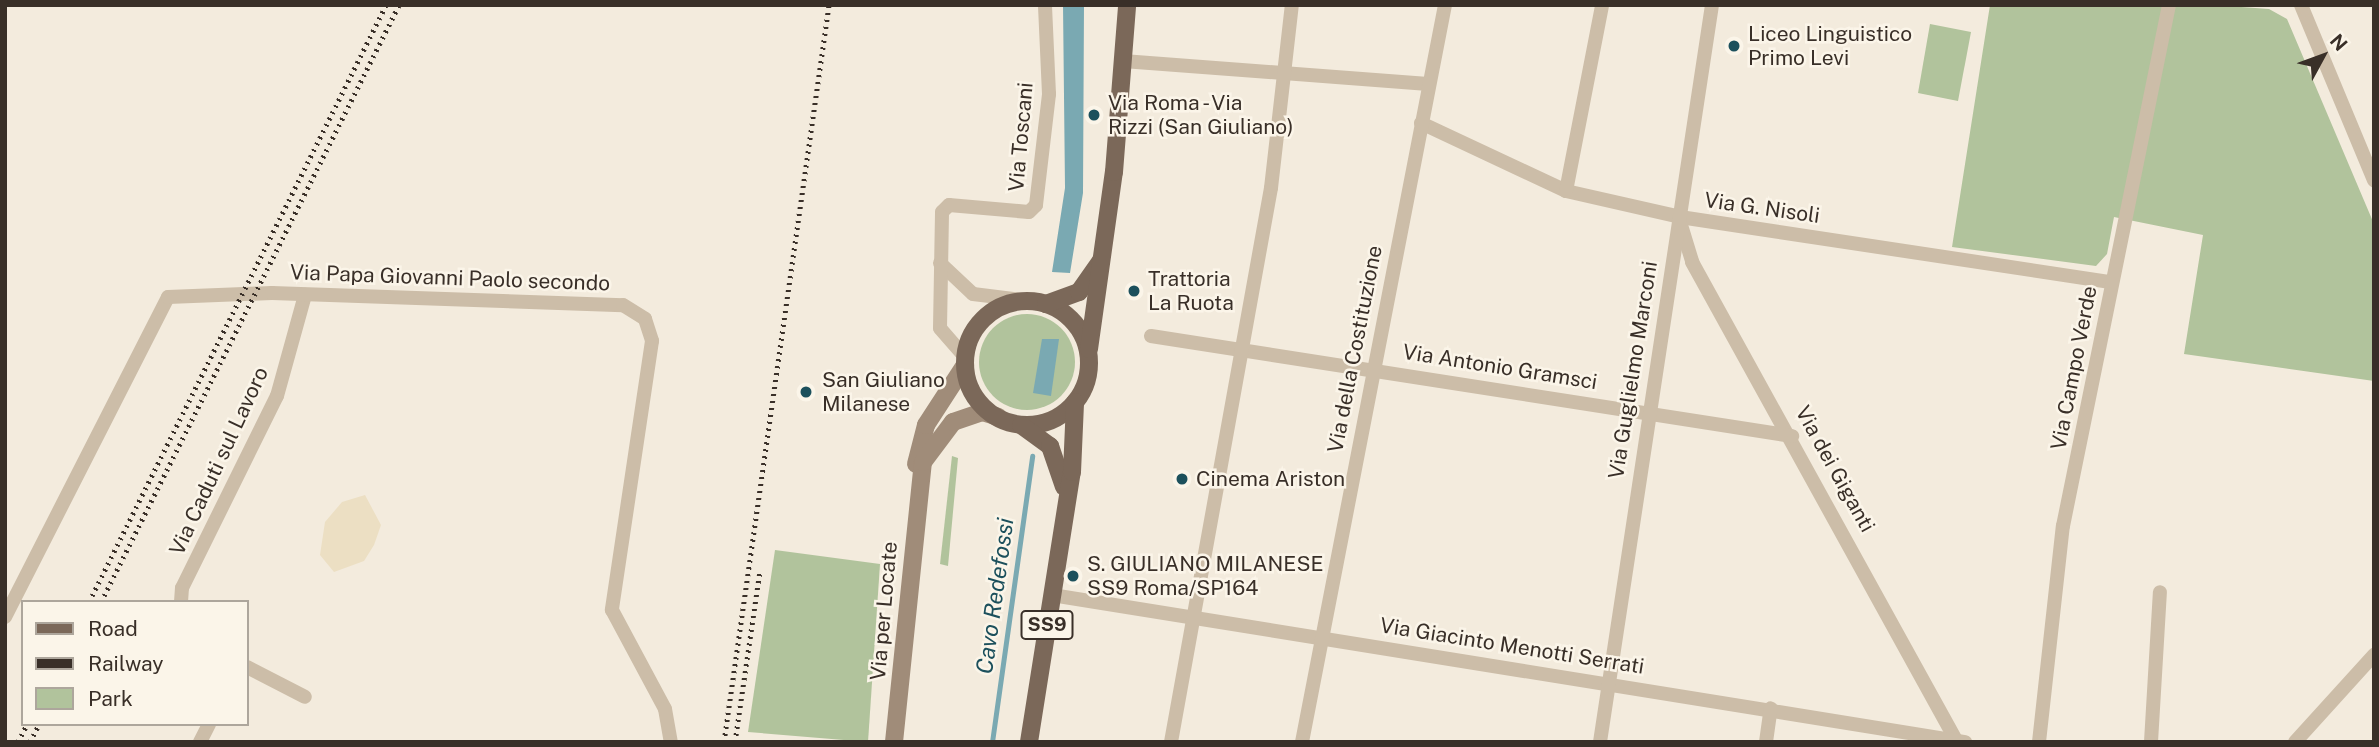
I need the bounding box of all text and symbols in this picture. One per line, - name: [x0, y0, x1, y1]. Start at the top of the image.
- place label: Liceo Linguistico Primo Levi: [1748, 21, 1912, 71]
- north arrow: [2288, 21, 2358, 91]
- text: N: [2326, 29, 2352, 55]
- marker: Liceo Linguistico Primo Levi: [1726, 38, 1742, 54]
- street label: Via Toscani: [1004, 81, 1038, 193]
- place label: Via Roma - Via Rizzi (San Giuliano): [1108, 90, 1293, 140]
- marker: Via Roma - Via Rizzi (San Giuliano): [1086, 107, 1102, 123]
- street label: Via G. Nisoli: [1703, 187, 1821, 229]
- street label: Via della Costituzione: [1323, 243, 1387, 455]
- street label: Via Guglielmo Marconi: [1603, 259, 1663, 481]
- street label: Via Papa Giovanni Paolo secondo: [289, 260, 611, 296]
- place label: Trattoria La Ruota: [1148, 266, 1234, 316]
- marker: Trattoria La Ruota: [1126, 283, 1142, 299]
- street label: Via Campo Verde: [2046, 284, 2102, 452]
- street label: Via Antonio Gramsci: [1401, 339, 1599, 395]
- street label: Via Caduti sul Lavoro: [164, 363, 274, 559]
- place label: San Giuliano Milanese: [822, 367, 945, 417]
- marker: San Giuliano Milanese: [796, 382, 816, 402]
- street label: Via dei Giganti: [1790, 401, 1880, 537]
- place label: Cinema Ariston: [1196, 466, 1345, 492]
- marker: Cinema Ariston: [1174, 471, 1190, 487]
- water label: Cavo Redefossi: [970, 516, 1020, 676]
- street label: Via per Locate: [865, 540, 903, 682]
- place label: S. GIULIANO MILANESE SS9 Roma/SP164: [1087, 551, 1324, 601]
- marker: S. GIULIANO MILANESE SS9 Roma/SP164: [1065, 568, 1081, 584]
- legend: [21, 600, 248, 726]
- road number: SS9: [1019, 610, 1075, 640]
- street label: Via Giacinto Menotti Serrati: [1378, 613, 1646, 679]
- text: Road: [88, 616, 138, 641]
- text: Railway: [88, 651, 164, 676]
- text: Park: [88, 686, 133, 711]

